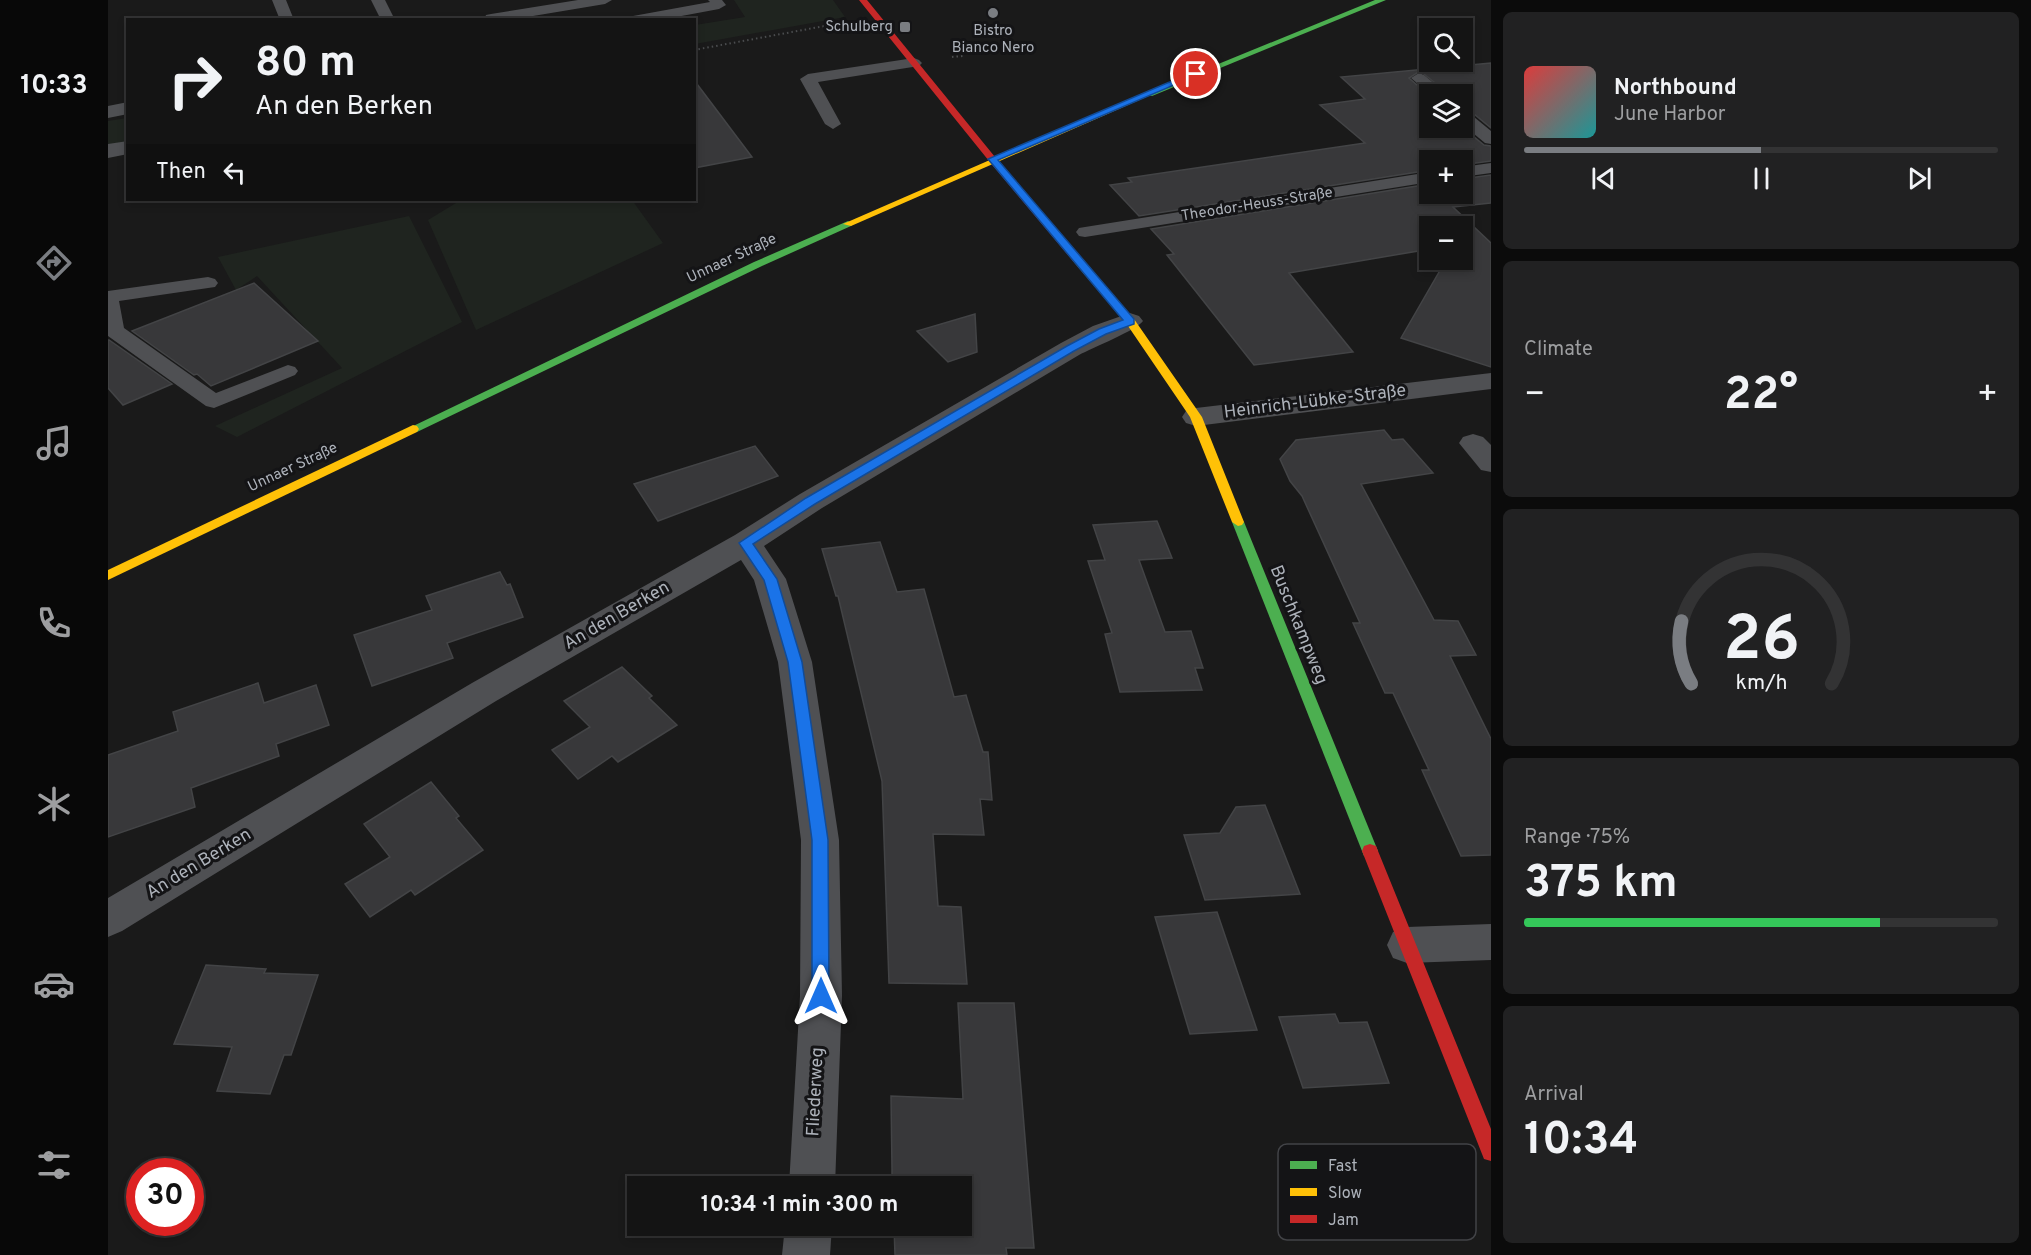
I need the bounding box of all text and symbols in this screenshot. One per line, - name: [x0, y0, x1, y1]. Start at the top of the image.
- marker: Bistro Bianco Nero: [986, 6, 1000, 20]
- place label: Schulberg: [825, 18, 893, 37]
- map controls: [1419, 18, 1473, 270]
- button: search: [1419, 18, 1473, 72]
- marker: Schulberg: [898, 20, 912, 34]
- place label: Bistro Bianco Nero: [952, 22, 1034, 58]
- text: 80 m: [255, 38, 356, 91]
- icon: right: [156, 42, 234, 120]
- pin: [1170, 48, 1221, 99]
- icon: arrive: [1179, 57, 1212, 90]
- text: 10:33: [20, 69, 88, 103]
- text: Northbound: [1614, 75, 1737, 102]
- button: layers: [1419, 84, 1473, 138]
- text: An den Berken: [255, 90, 433, 124]
- text: June Harbor: [1614, 102, 1726, 128]
- button: +: [1419, 150, 1473, 204]
- icon: left: [218, 156, 251, 189]
- text: Then: [156, 159, 206, 186]
- icon: previous: [1587, 162, 1620, 195]
- icon: pause: [1745, 162, 1778, 195]
- icon: next: [1903, 162, 1936, 195]
- street label: Theodor-Heuss-Straße: [1180, 184, 1334, 226]
- button: −: [1419, 216, 1473, 270]
- street label: Unnaer Straße: [684, 230, 780, 288]
- icon: directions: [33, 242, 75, 284]
- text: Climate: [1524, 337, 1593, 363]
- text: 22°: [1724, 368, 1798, 425]
- text: −: [1524, 375, 1545, 417]
- text: +: [1977, 375, 1998, 417]
- street label: Heinrich-Lübke-Straße: [1223, 379, 1407, 425]
- icon: music: [33, 422, 75, 464]
- street label: Unnaer Straße: [245, 439, 341, 497]
- street label: Buschkampweg: [1264, 562, 1332, 688]
- street label: An den Berken: [560, 576, 674, 656]
- icon: phone: [33, 602, 75, 644]
- text: 26: [1723, 604, 1799, 683]
- text: km/h: [1735, 671, 1787, 698]
- icon: climate: [33, 783, 75, 825]
- street label: An den Berken: [142, 824, 256, 904]
- text: Range · 75%: [1524, 825, 1630, 851]
- text: 375 km: [1524, 856, 1678, 913]
- icon: car: [33, 963, 75, 1005]
- position arrow: [789, 964, 853, 1028]
- street label: Fliederweg: [802, 1047, 830, 1137]
- text: Arrival: [1524, 1082, 1584, 1108]
- text: 10:34: [1524, 1113, 1638, 1170]
- icon: filters: [33, 1144, 75, 1186]
- legend: [1278, 1144, 1476, 1240]
- text: Fast: [1328, 1157, 1358, 1177]
- speed limit sign: 30: [126, 1158, 204, 1236]
- text: Slow: [1328, 1184, 1362, 1204]
- text: 10:34 · 1 min · 300 m: [701, 1192, 898, 1219]
- text: Jam: [1328, 1211, 1359, 1231]

